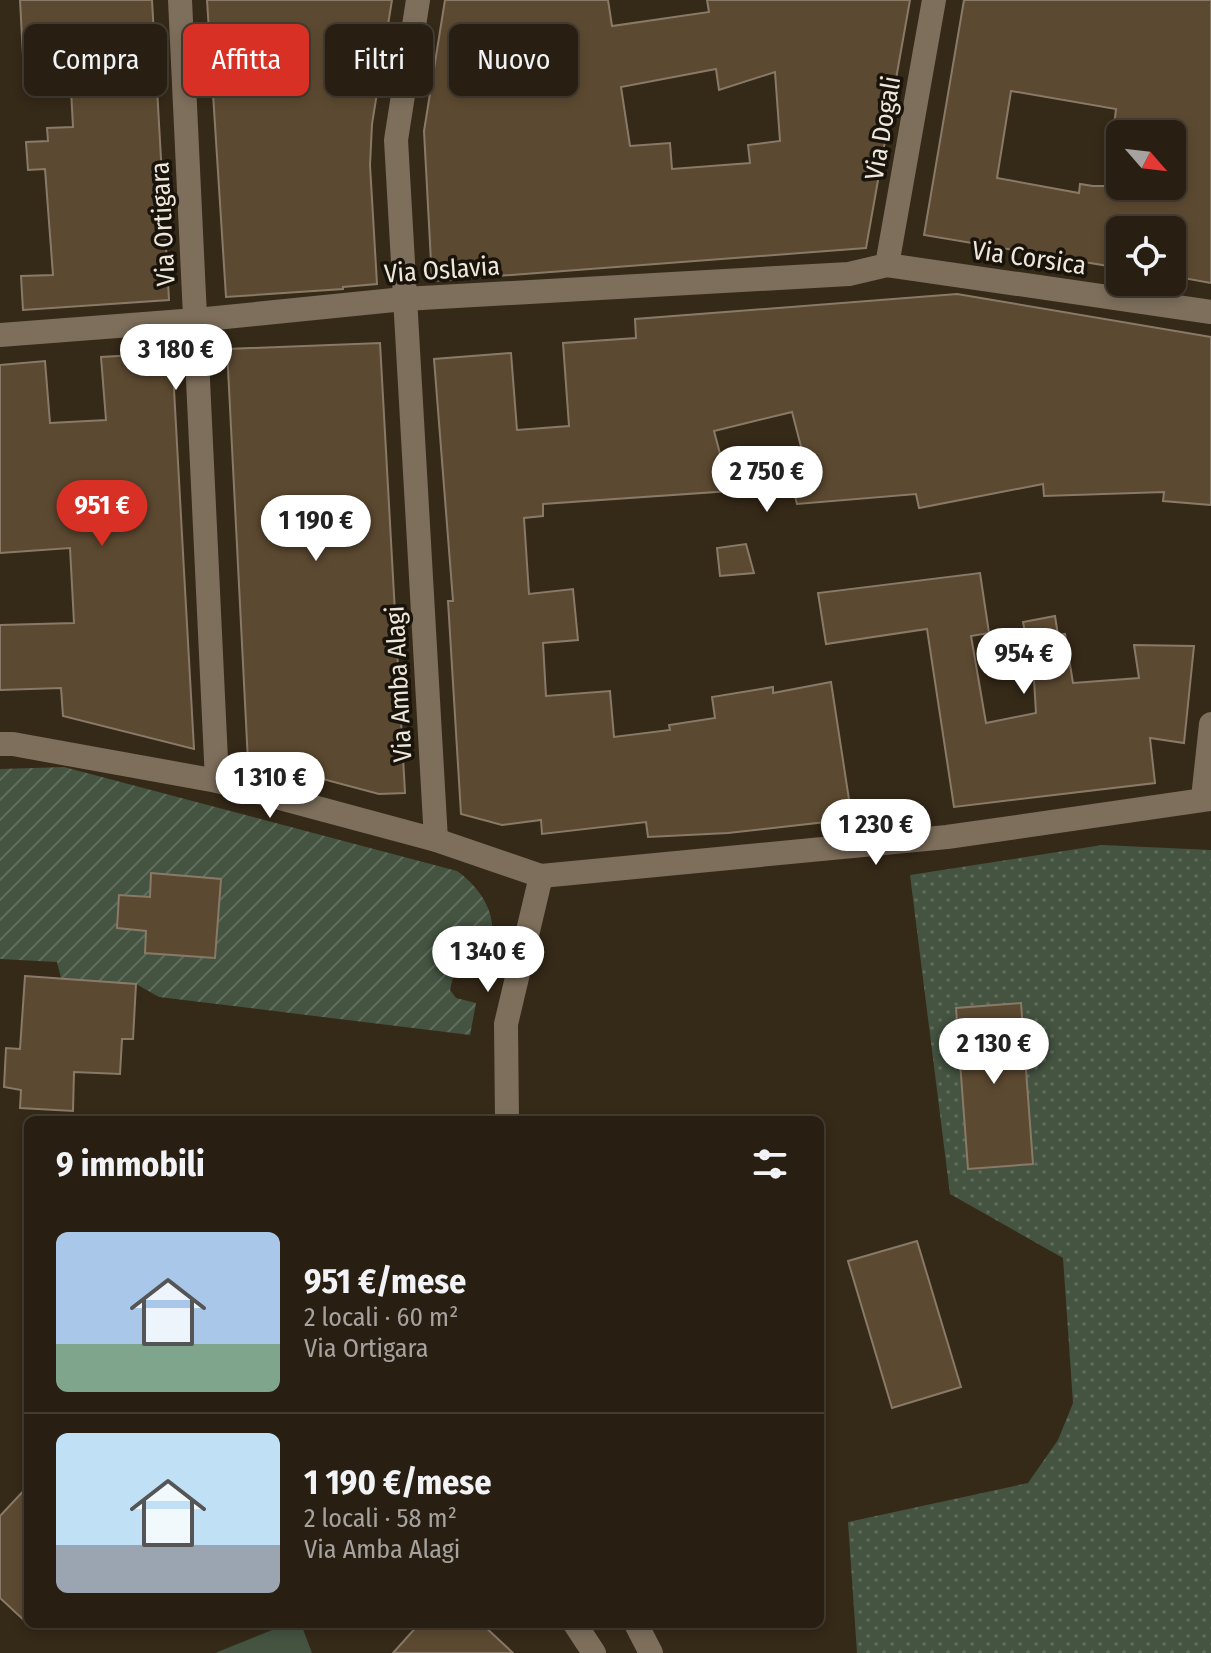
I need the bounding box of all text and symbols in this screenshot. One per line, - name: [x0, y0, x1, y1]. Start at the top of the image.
- chip: Compra: [24, 24, 167, 96]
- chip: Affitta: [183, 24, 309, 96]
- chip: Filtri: [325, 24, 433, 96]
- chip: Nuovo: [449, 24, 578, 96]
- street label: Via Dogali: [859, 74, 907, 182]
- north arrow: [1106, 120, 1186, 200]
- map controls: [1106, 120, 1186, 296]
- street label: Via Ortigara: [144, 161, 182, 287]
- button: locate: [1106, 216, 1186, 296]
- street label: Via Corsica: [970, 235, 1088, 281]
- street label: Via Oslavia: [383, 250, 501, 290]
- pin: 3 180 €: [102, 324, 250, 392]
- text: 3 180 €: [138, 334, 214, 365]
- pin: 2 750 €: [693, 446, 841, 514]
- text: 2 750 €: [730, 456, 804, 487]
- pin: 951 €: [46, 480, 158, 548]
- text: 951 €: [74, 490, 130, 521]
- pin: 1 190 €: [242, 495, 390, 563]
- text: 1 190 €: [279, 505, 353, 536]
- street label: Via Amba Alagi: [379, 605, 419, 763]
- pin: 954 €: [968, 628, 1080, 696]
- text: 954 €: [995, 638, 1053, 669]
- pin: 1 310 €: [196, 752, 344, 820]
- text: 1 310 €: [234, 762, 306, 793]
- pin: 1 230 €: [802, 799, 950, 867]
- text: 1 230 €: [839, 809, 913, 840]
- pin: 1 340 €: [414, 926, 562, 994]
- text: 1 340 €: [450, 936, 526, 967]
- pin: 2 130 €: [920, 1018, 1068, 1086]
- text: 2 130 €: [957, 1028, 1031, 1059]
- icon: filters: [748, 1142, 792, 1186]
- text: 9 immobili: [56, 1144, 205, 1185]
- text: 951 €/mese: [304, 1261, 466, 1302]
- icon: home: [120, 1264, 216, 1360]
- text: 2 locali · 60 m²: [304, 1302, 458, 1333]
- text: Via Ortigara: [304, 1333, 429, 1364]
- text: 1 190 €/mese: [304, 1462, 491, 1503]
- icon: home: [120, 1465, 216, 1561]
- text: 2 locali · 58 m²: [304, 1503, 457, 1534]
- text: Via Amba Alagi: [304, 1534, 460, 1565]

